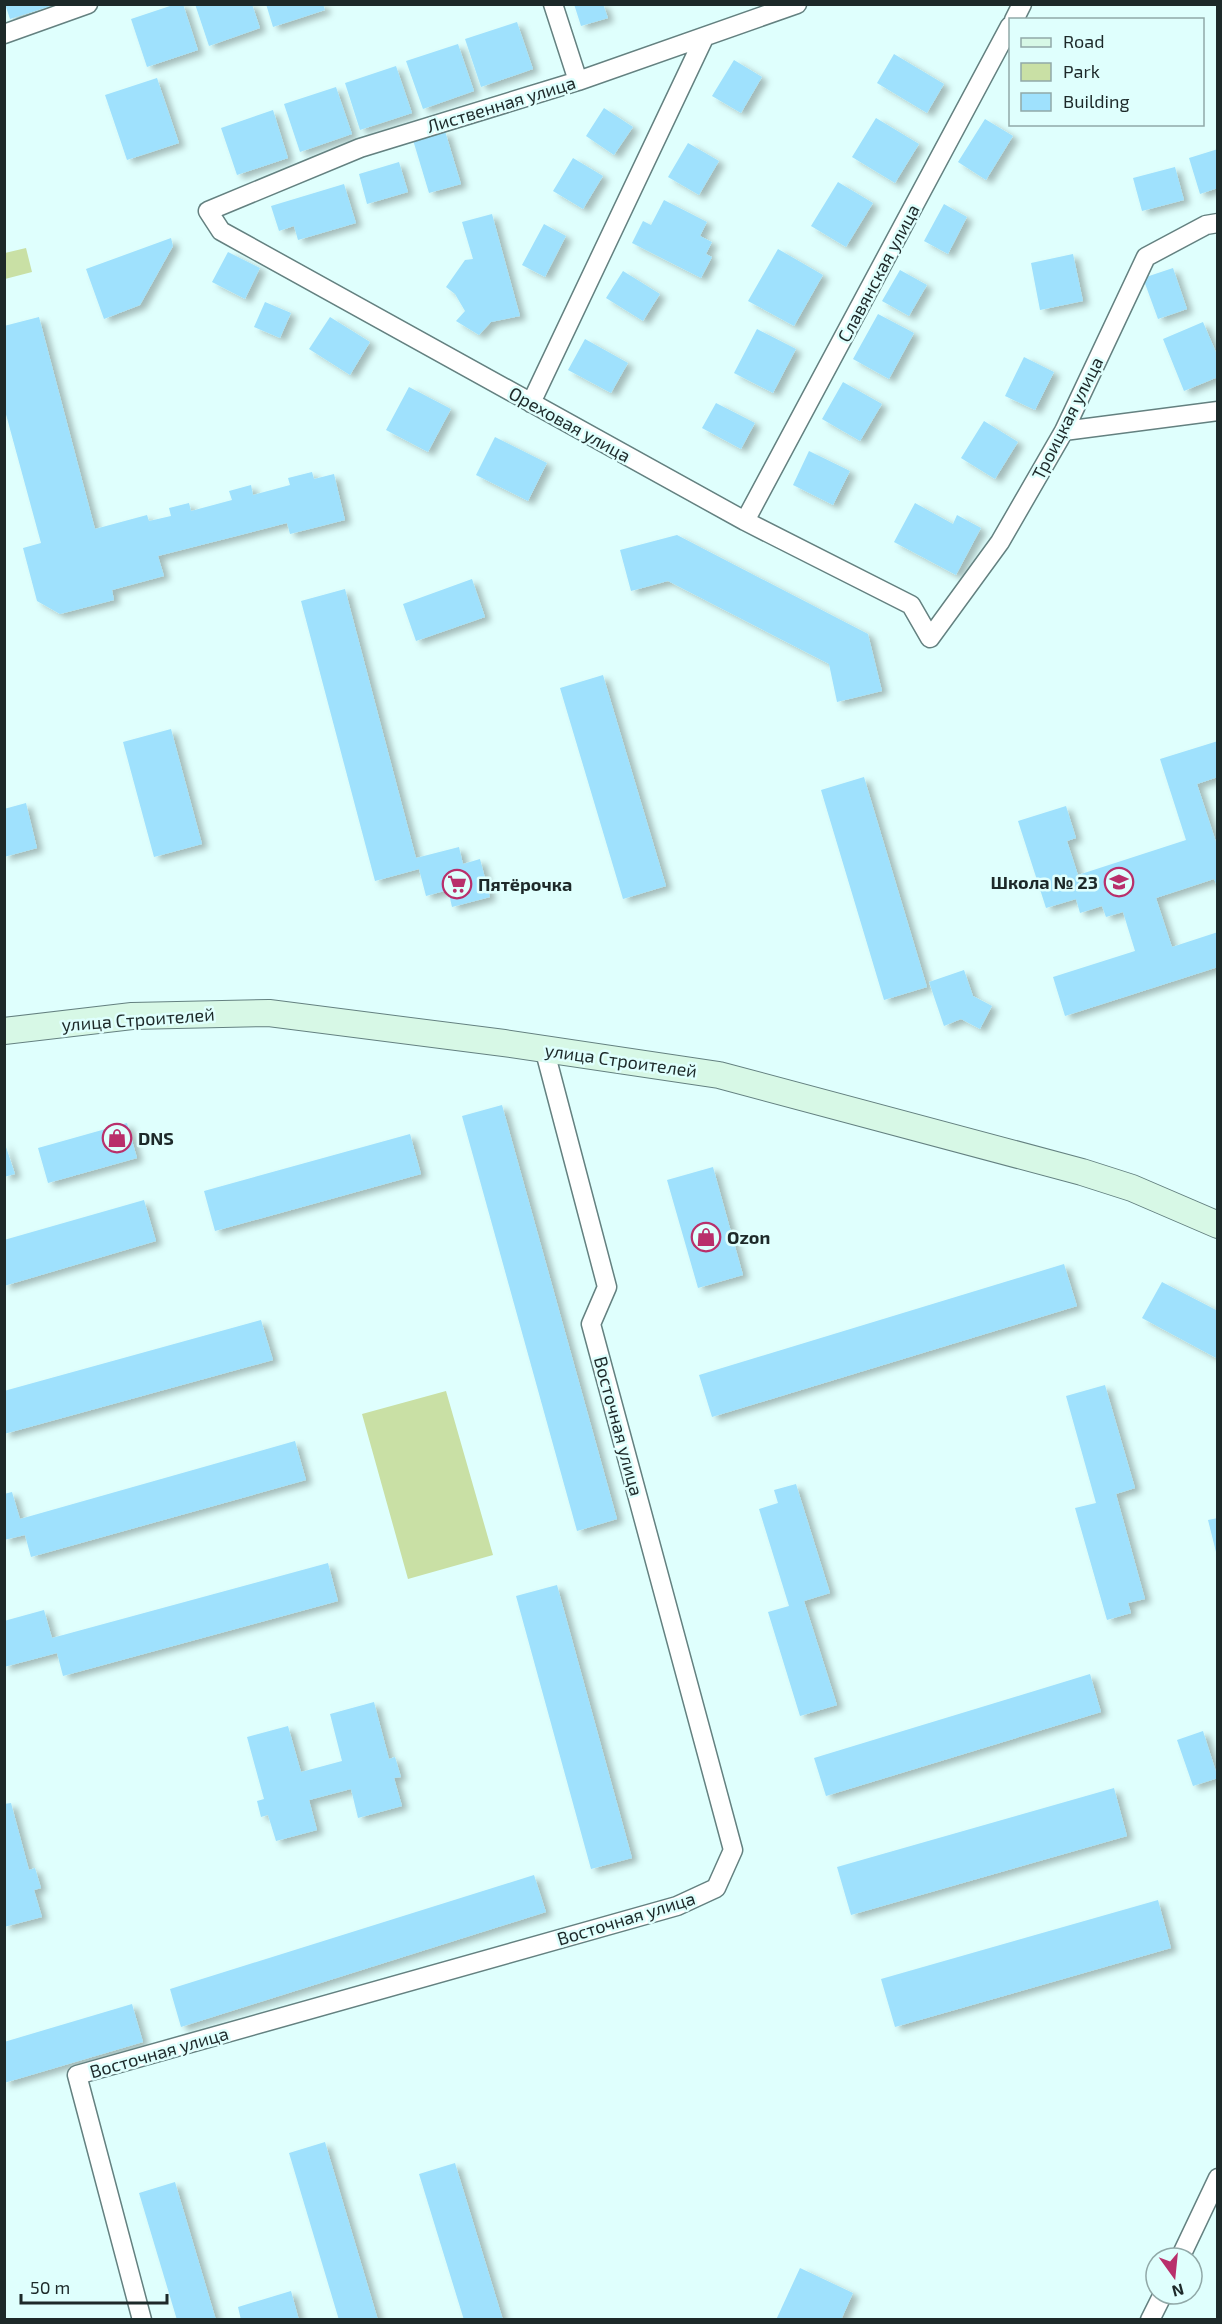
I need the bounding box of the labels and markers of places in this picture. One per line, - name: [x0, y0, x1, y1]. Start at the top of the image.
- school or university icon: Школа № 23: [1103, 866, 1135, 898]
- supermarket icon: Пятёрочка: [441, 868, 473, 900]
- place label: Школа № 23: [991, 871, 1098, 893]
- place label: Пятёрочка: [478, 873, 572, 895]
- shop icon: DNS: [101, 1122, 133, 1154]
- place label: DNS: [138, 1127, 174, 1149]
- shop icon: Ozon: [690, 1221, 722, 1253]
- place label: Ozon: [727, 1226, 770, 1248]

